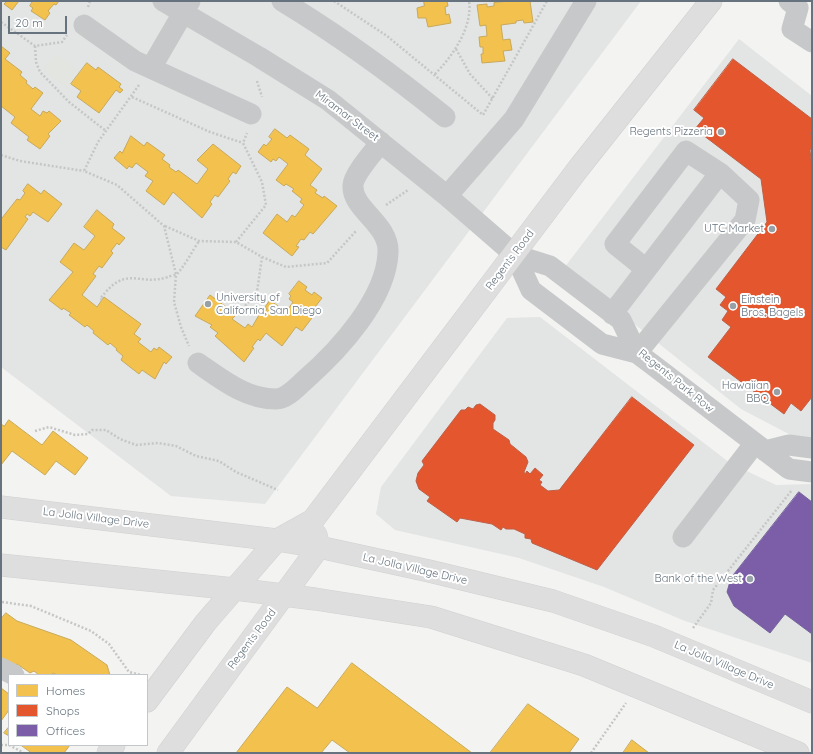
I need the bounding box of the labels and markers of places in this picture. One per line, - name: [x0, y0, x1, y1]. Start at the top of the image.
- place label: Regents Pizzeria: [629, 125, 713, 139]
- marker: Regents Pizzeria: [716, 127, 726, 137]
- place label: UTC Market: [704, 222, 764, 236]
- marker: UTC Market: [767, 224, 777, 234]
- place label: University of California, San Diego: [216, 291, 322, 317]
- place label: Einstein Bros. Bagels: [741, 293, 803, 319]
- marker: University of California, San Diego: [203, 299, 213, 309]
- marker: Einstein Bros. Bagels: [728, 301, 738, 311]
- place label: Hawaiian BBQ: [722, 379, 769, 405]
- marker: Hawaiian BBQ: [772, 387, 782, 397]
- place label: Bank of the West: [655, 572, 742, 586]
- marker: Bank of the West: [745, 574, 755, 584]

